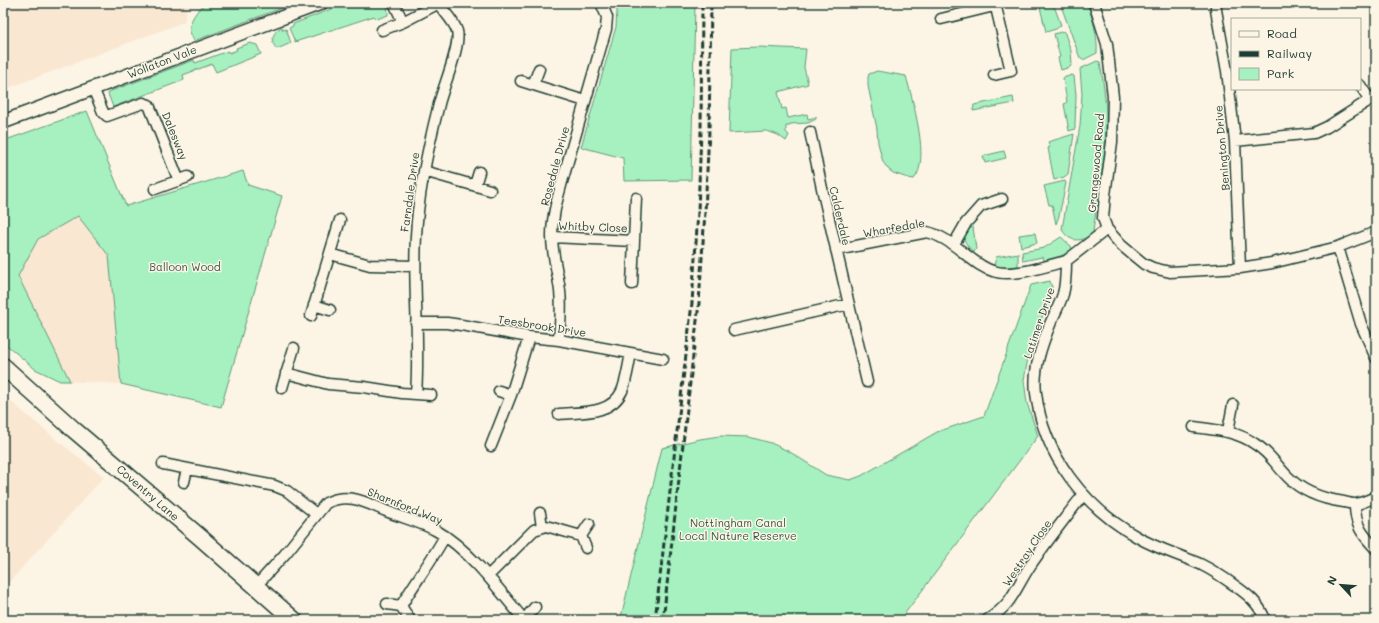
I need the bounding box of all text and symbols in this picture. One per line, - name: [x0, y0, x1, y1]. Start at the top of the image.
- legend: [1231, 18, 1361, 90]
- text: Road: [1267, 25, 1297, 41]
- street label: Wollaton Vale: [125, 41, 199, 82]
- text: Railway: [1267, 45, 1312, 61]
- text: Park: [1267, 65, 1294, 81]
- street label: Benington Drive: [1210, 105, 1233, 191]
- street label: Dalesway: [159, 110, 192, 162]
- street label: Grangewood Road: [1084, 113, 1107, 213]
- street label: Rosedale Drive: [537, 124, 572, 207]
- street label: Farndale Drive: [396, 151, 423, 233]
- street label: Calderdale: [826, 185, 855, 247]
- street label: Wharfedale: [862, 215, 926, 240]
- street label: Whitby Close: [558, 218, 628, 235]
- park label: Balloon Wood: [149, 259, 221, 274]
- street label: Latimer Drive: [1019, 285, 1058, 361]
- street label: Teesbrook Drive: [497, 311, 587, 340]
- street label: Coventry Lane: [114, 461, 183, 524]
- street label: Sharnford Way: [365, 484, 445, 528]
- park label: Nottingham Canal Local Nature Reserve: [679, 515, 797, 543]
- street label: Westray Close: [999, 516, 1055, 589]
- north arrow: [1321, 565, 1361, 605]
- text: N: [1323, 573, 1340, 587]

